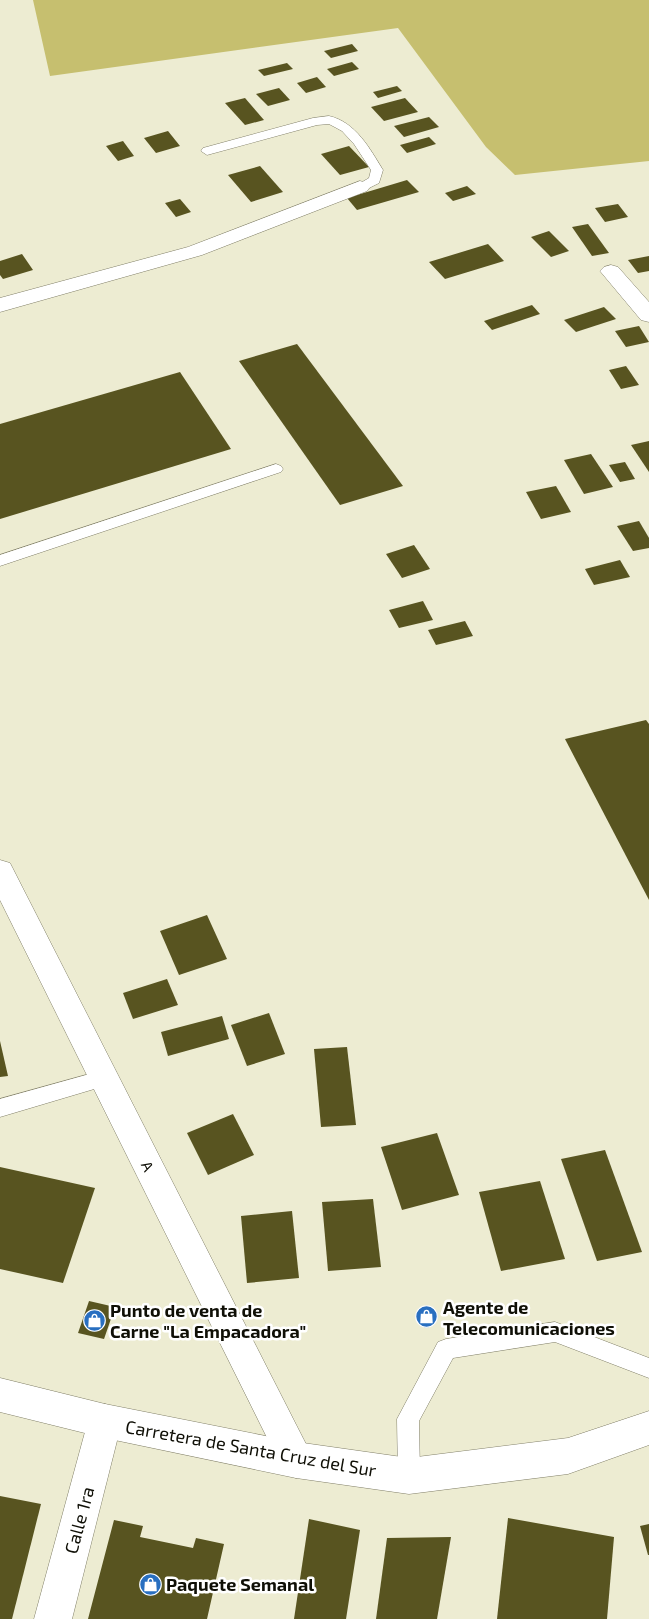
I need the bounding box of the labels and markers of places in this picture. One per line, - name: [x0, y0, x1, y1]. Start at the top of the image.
- place label: Agente de Telecomunicaciones: [443, 1296, 615, 1339]
- place label: Punto de venta de Carne "La Empacadora": [110, 1299, 306, 1342]
- shop icon: Agente de Telecomunicaciones: [415, 1305, 439, 1329]
- shop icon: Punto de venta de Carne "La Empacadora": [82, 1308, 106, 1332]
- shop icon: Paquete Semanal: [138, 1572, 162, 1596]
- place label: Paquete Semanal: [166, 1573, 314, 1595]

